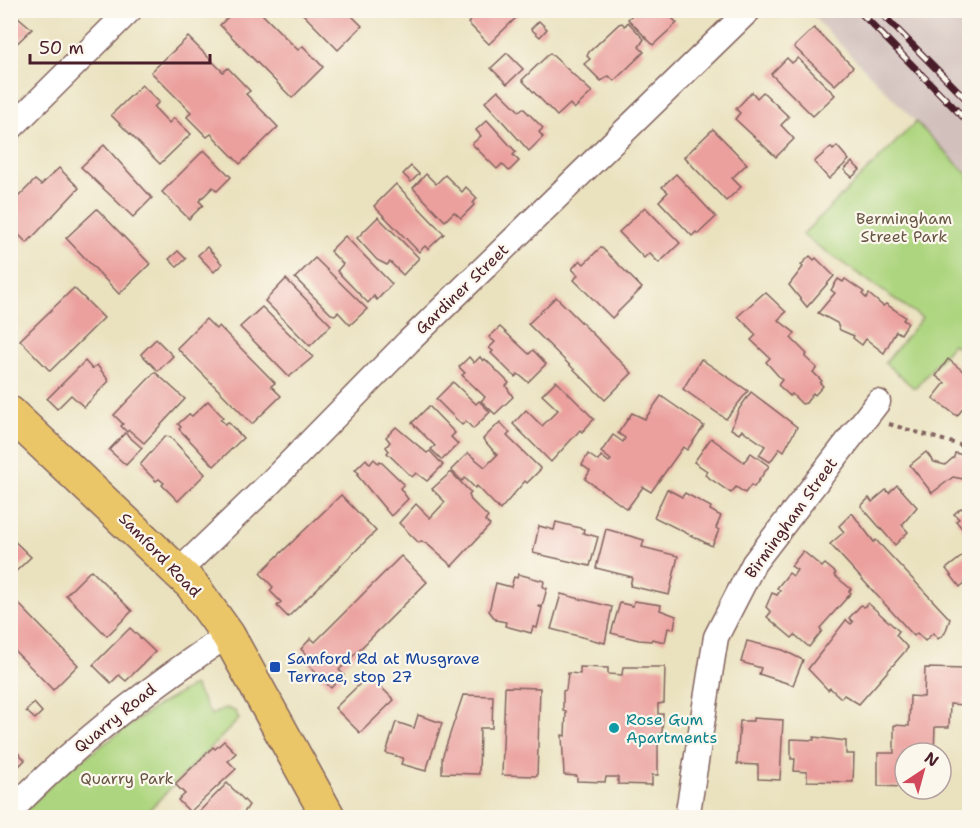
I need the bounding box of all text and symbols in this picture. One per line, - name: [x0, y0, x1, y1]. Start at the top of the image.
- scale bar: [30, 27, 210, 65]
- text: 50 m: [39, 36, 84, 60]
- park label: Bermingham Street Park: [856, 208, 952, 247]
- street label: Gardiner Street: [411, 239, 513, 339]
- street label: Birmingham Street: [740, 453, 842, 583]
- street label: Samford Road: [114, 508, 206, 602]
- place label: Samford Rd at Musgrave Terrace, stop 27: [287, 648, 480, 687]
- marker: Samford Rd at Musgrave Terrace, stop 27: [268, 660, 282, 674]
- street label: Quarry Road: [70, 679, 160, 757]
- place label: Rose Gum Apartments: [626, 709, 717, 748]
- marker: Rose Gum Apartments: [607, 721, 621, 735]
- north arrow: [893, 741, 953, 801]
- text: N: [920, 747, 943, 771]
- park label: Quarry Park: [80, 768, 174, 789]

